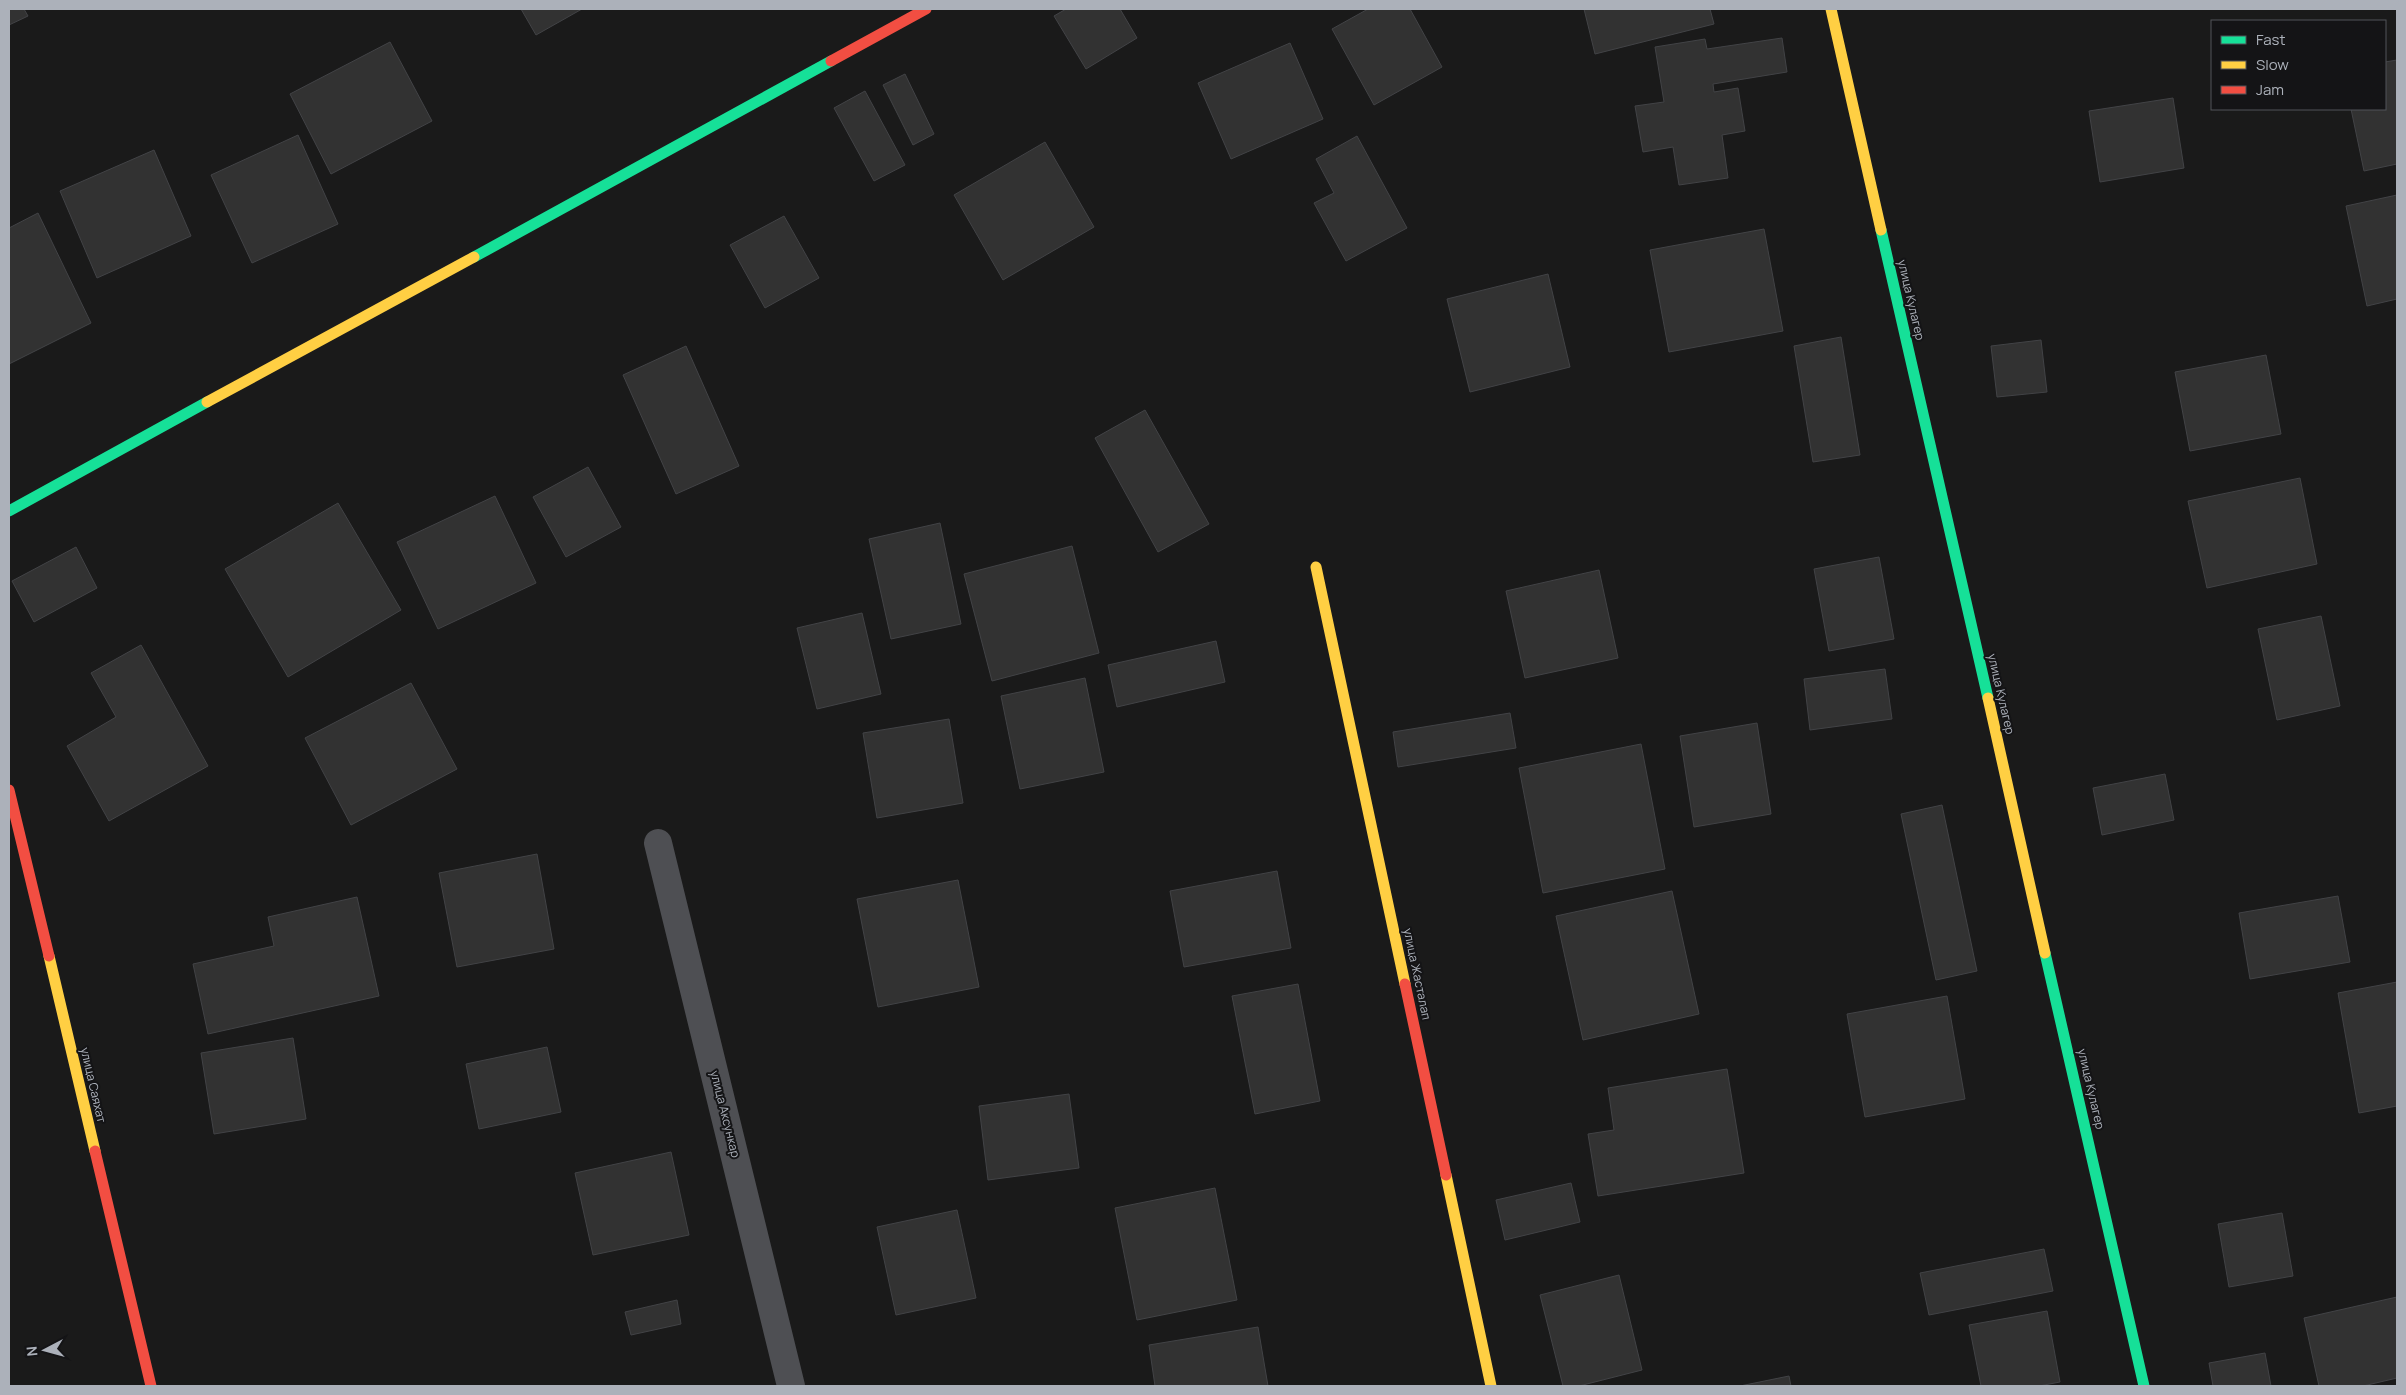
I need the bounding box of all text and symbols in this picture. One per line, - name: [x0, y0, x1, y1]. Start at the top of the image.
- legend: [2211, 20, 2386, 110]
- text: Fast: [2256, 29, 2285, 50]
- text: Slow: [2256, 54, 2289, 75]
- text: Jam: [2256, 79, 2284, 100]
- street label: улица Кулагер: [1894, 258, 1929, 342]
- street label: улица Кулагер: [1984, 652, 2019, 736]
- street label: улица Жасталап: [1400, 927, 1435, 1021]
- street label: улица Саяхат: [77, 1045, 110, 1124]
- street label: улица Кулагер: [2074, 1047, 2109, 1131]
- street label: улица Аксункар: [706, 1069, 745, 1159]
- north arrow: [20, 1325, 70, 1375]
- text: N: [22, 1345, 42, 1357]

